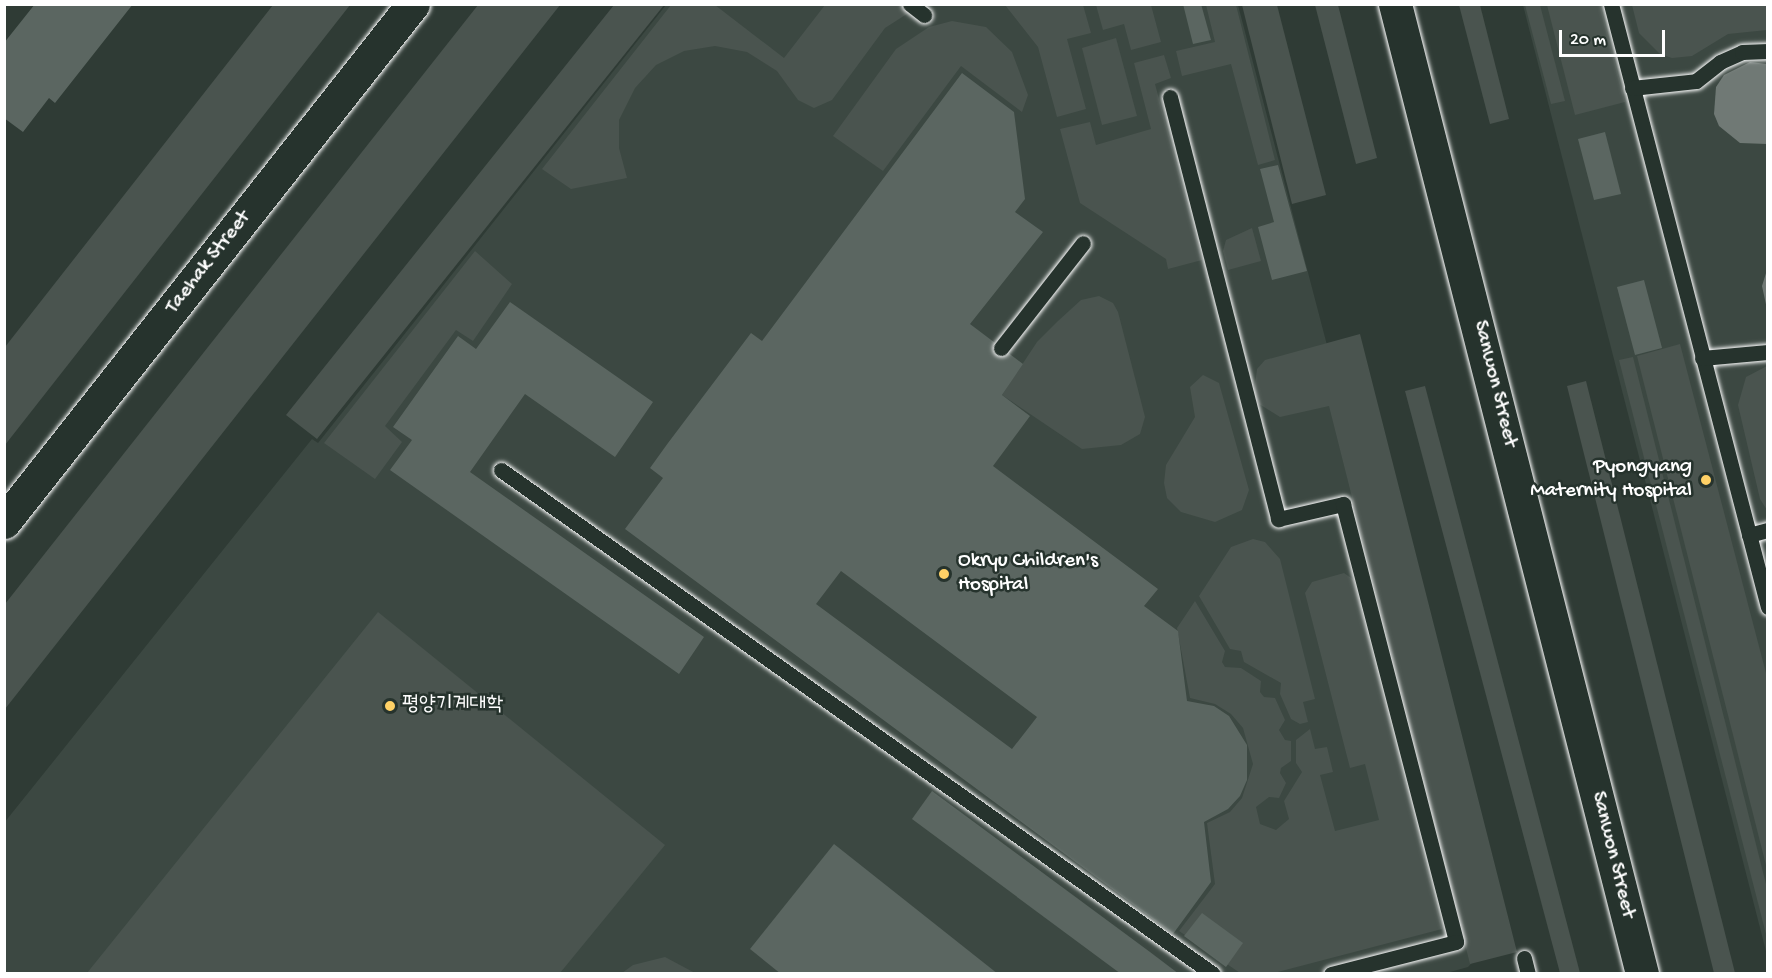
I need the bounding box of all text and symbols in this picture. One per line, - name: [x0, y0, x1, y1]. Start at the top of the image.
- scale bar: [1562, 18, 1668, 56]
- text: 20 m: [1570, 30, 1606, 51]
- street label: Taehak Street: [161, 206, 257, 320]
- street label: Sanwon Street: [1466, 318, 1522, 450]
- place label: Pyongyang Maternity Hospital: [1530, 455, 1692, 505]
- marker: Pyongyang Maternity Hospital: [1697, 471, 1715, 489]
- place label: Okryu Children's Hospital: [958, 549, 1098, 599]
- marker: Okryu Children's Hospital: [935, 565, 953, 583]
- place label: 평양기계대학: [402, 693, 503, 719]
- marker: 평양기계대학: [383, 699, 397, 713]
- street label: Sanwon Street: [1584, 789, 1640, 921]

